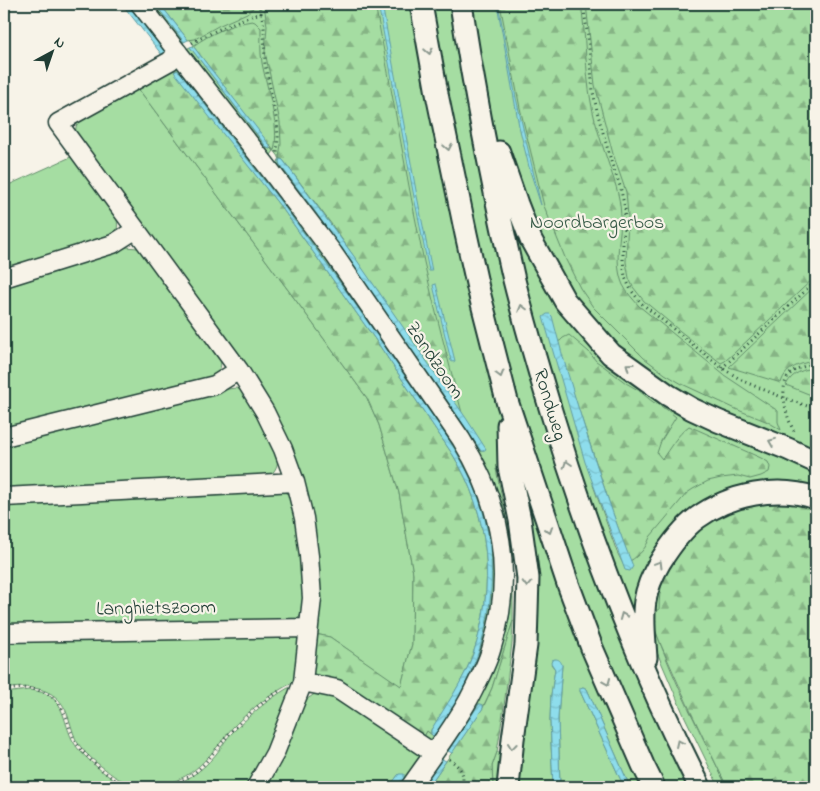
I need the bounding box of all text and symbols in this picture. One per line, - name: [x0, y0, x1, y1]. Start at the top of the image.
- north arrow: [28, 28, 78, 78]
- text: N: [49, 32, 70, 54]
- one-way arrow: [424, 47, 434, 56]
- one-way arrow: [442, 142, 453, 151]
- park label: Noordbargerbos: [530, 209, 664, 239]
- one-way arrow: [517, 303, 528, 312]
- street label: Zandzoom: [397, 316, 471, 406]
- one-way arrow: [626, 364, 635, 372]
- street label: Rondweg: [523, 366, 574, 445]
- one-way arrow: [494, 369, 504, 377]
- one-way arrow: [768, 438, 777, 449]
- one-way arrow: [563, 460, 573, 469]
- one-way arrow: [543, 525, 553, 534]
- one-way arrow: [652, 560, 662, 569]
- one-way arrow: [522, 580, 533, 588]
- street label: Langhietszoom: [96, 593, 216, 626]
- one-way arrow: [619, 613, 629, 621]
- one-way arrow: [600, 677, 611, 686]
- one-way arrow: [675, 739, 686, 748]
- one-way arrow: [507, 742, 518, 750]

